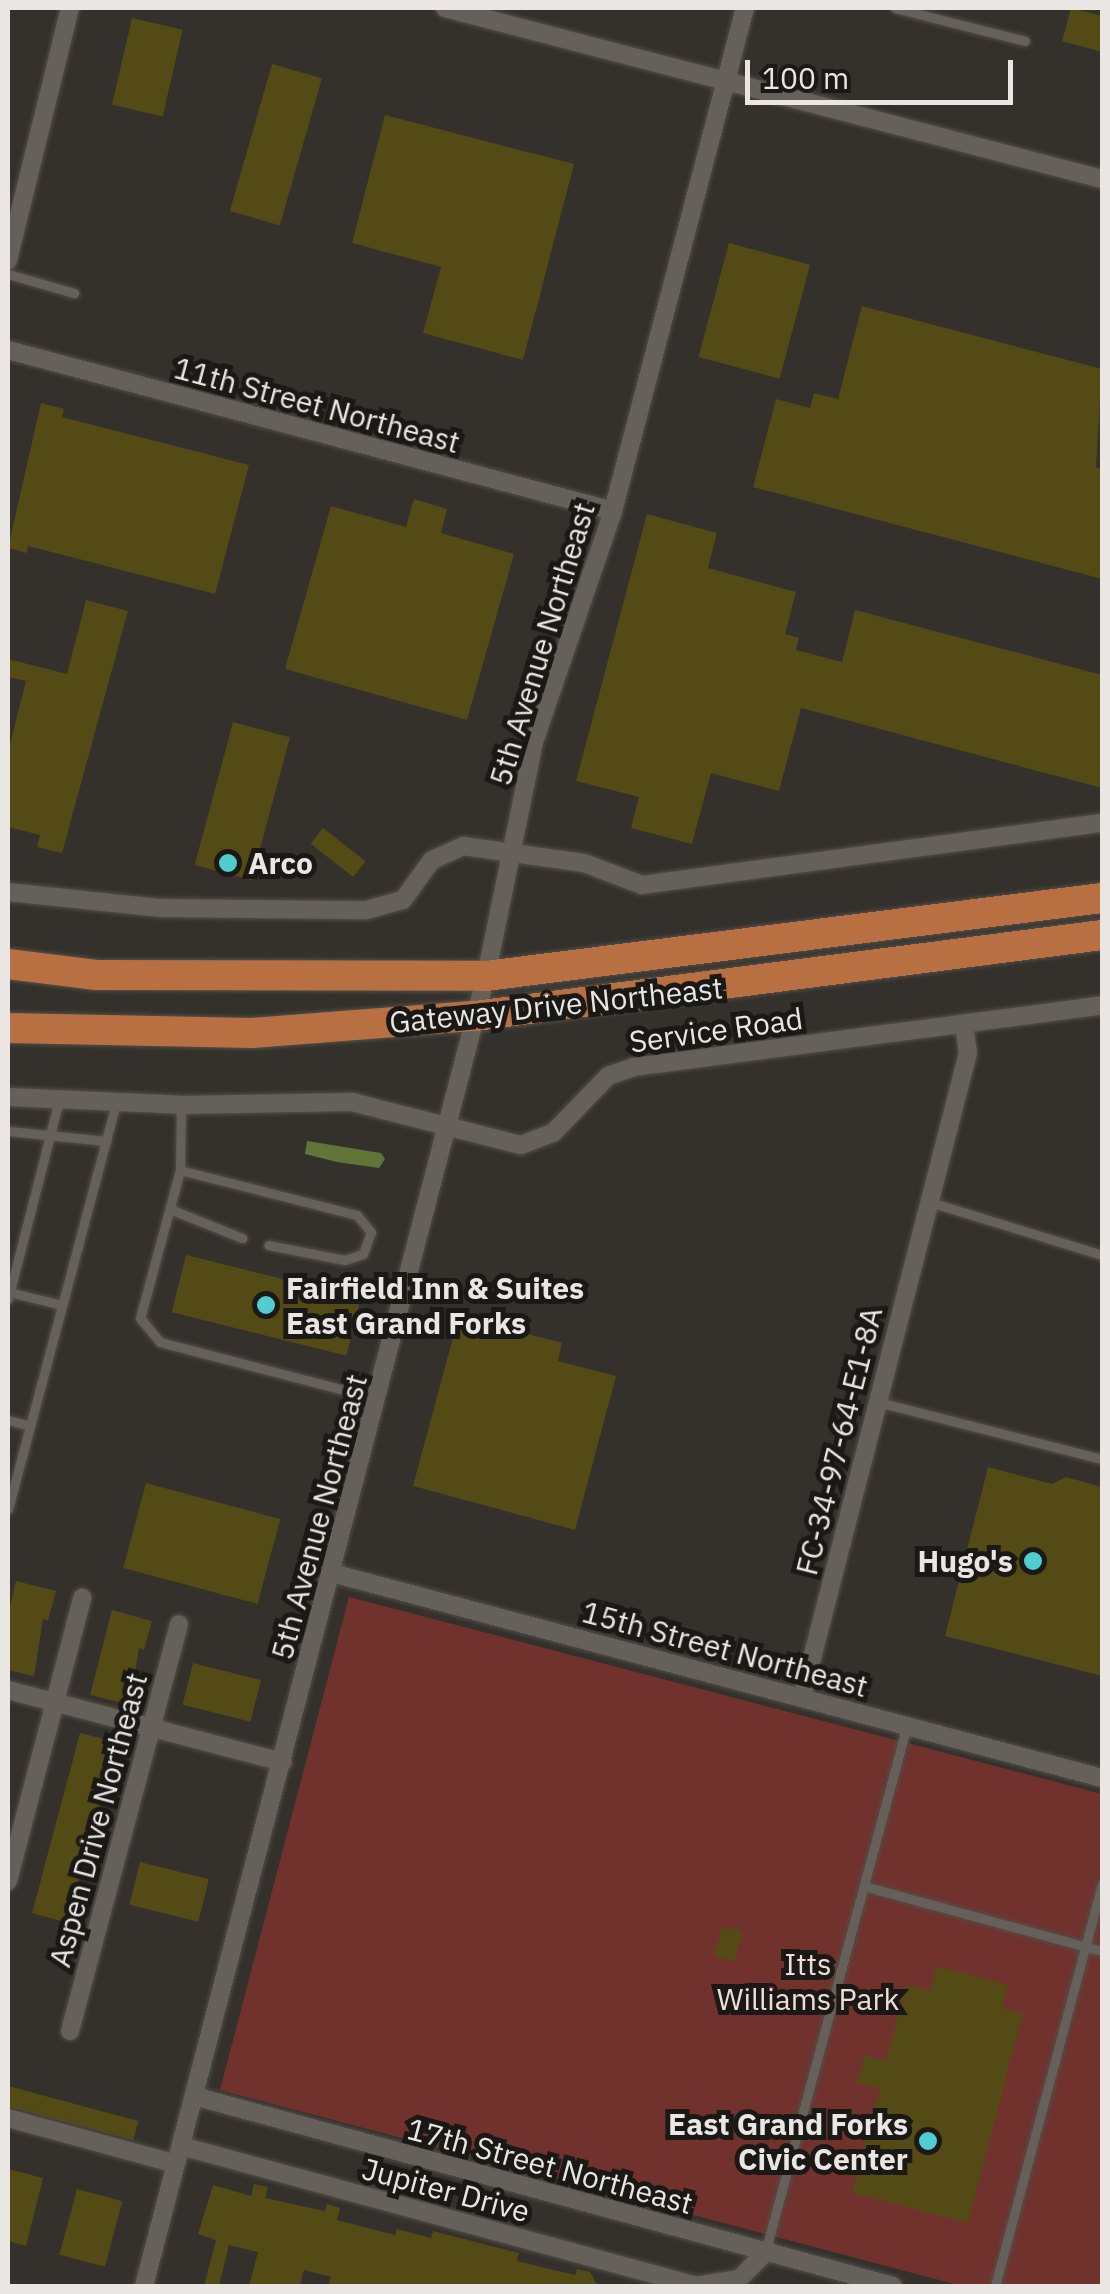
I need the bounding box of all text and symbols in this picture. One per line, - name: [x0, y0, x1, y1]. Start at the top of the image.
- scale bar: [750, 40, 1018, 102]
- text: 100 m: [762, 58, 849, 97]
- street label: 11th Street Northeast: [170, 350, 464, 460]
- street label: 5th Avenue Northeast: [482, 498, 602, 790]
- place label: Arco: [248, 845, 313, 881]
- marker: Arco: [217, 852, 239, 874]
- street label: Gateway Drive Northeast: [387, 970, 725, 1040]
- street label: Service Road: [627, 1000, 805, 1060]
- place label: Fairfield Inn & Suites East Grand Forks: [286, 1270, 584, 1340]
- marker: Fairfield Inn & Suites East Grand Forks: [255, 1294, 277, 1316]
- street label: FC-34-97-64-E1-8A: [788, 1303, 890, 1579]
- street label: 5th Avenue Northeast: [264, 1370, 374, 1664]
- place label: Hugo's: [918, 1543, 1013, 1579]
- marker: Hugo's: [1022, 1550, 1044, 1572]
- street label: 15th Street Northeast: [578, 1594, 872, 1704]
- street label: Aspen Drive Northeast: [41, 1669, 155, 1971]
- park label: Itts Williams Park: [717, 1946, 899, 2016]
- place label: East Grand Forks Civic Center: [668, 2106, 908, 2176]
- street label: 17th Street Northeast: [403, 2111, 697, 2221]
- marker: East Grand Forks Civic Center: [917, 2130, 939, 2152]
- street label: Jupiter Drive: [358, 2150, 534, 2230]

